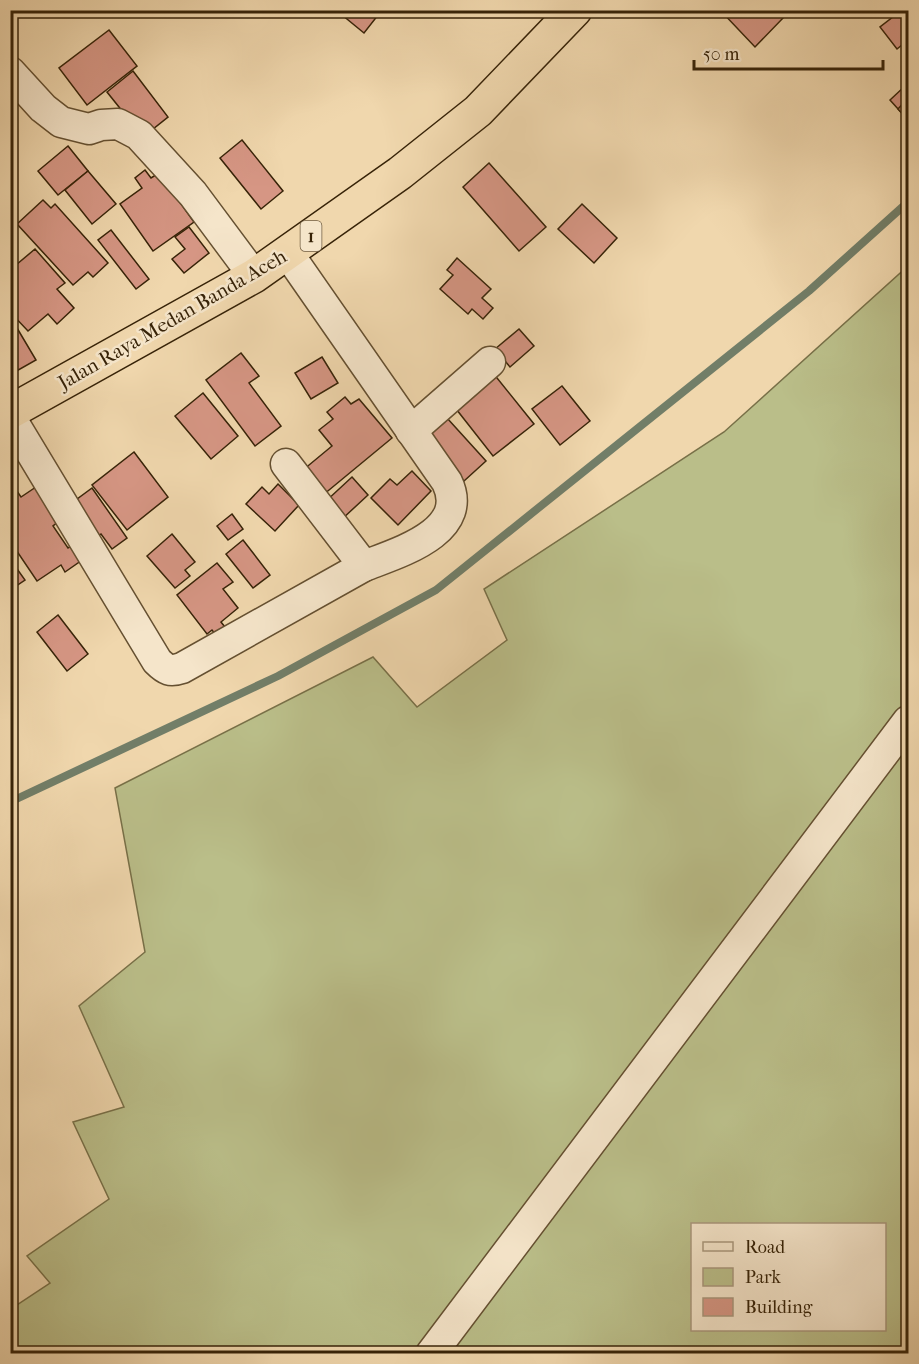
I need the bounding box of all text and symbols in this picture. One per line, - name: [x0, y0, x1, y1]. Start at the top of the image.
- scale bar: [694, 33, 883, 71]
- text: 50 m: [703, 44, 740, 65]
- road number: 1: [300, 221, 322, 251]
- street label: Jalan Raya Medan Banda Aceh: [52, 244, 291, 395]
- legend: [691, 1223, 886, 1331]
- text: Road: [745, 1237, 785, 1258]
- text: Park: [745, 1267, 782, 1288]
- text: Building: [745, 1297, 813, 1318]

